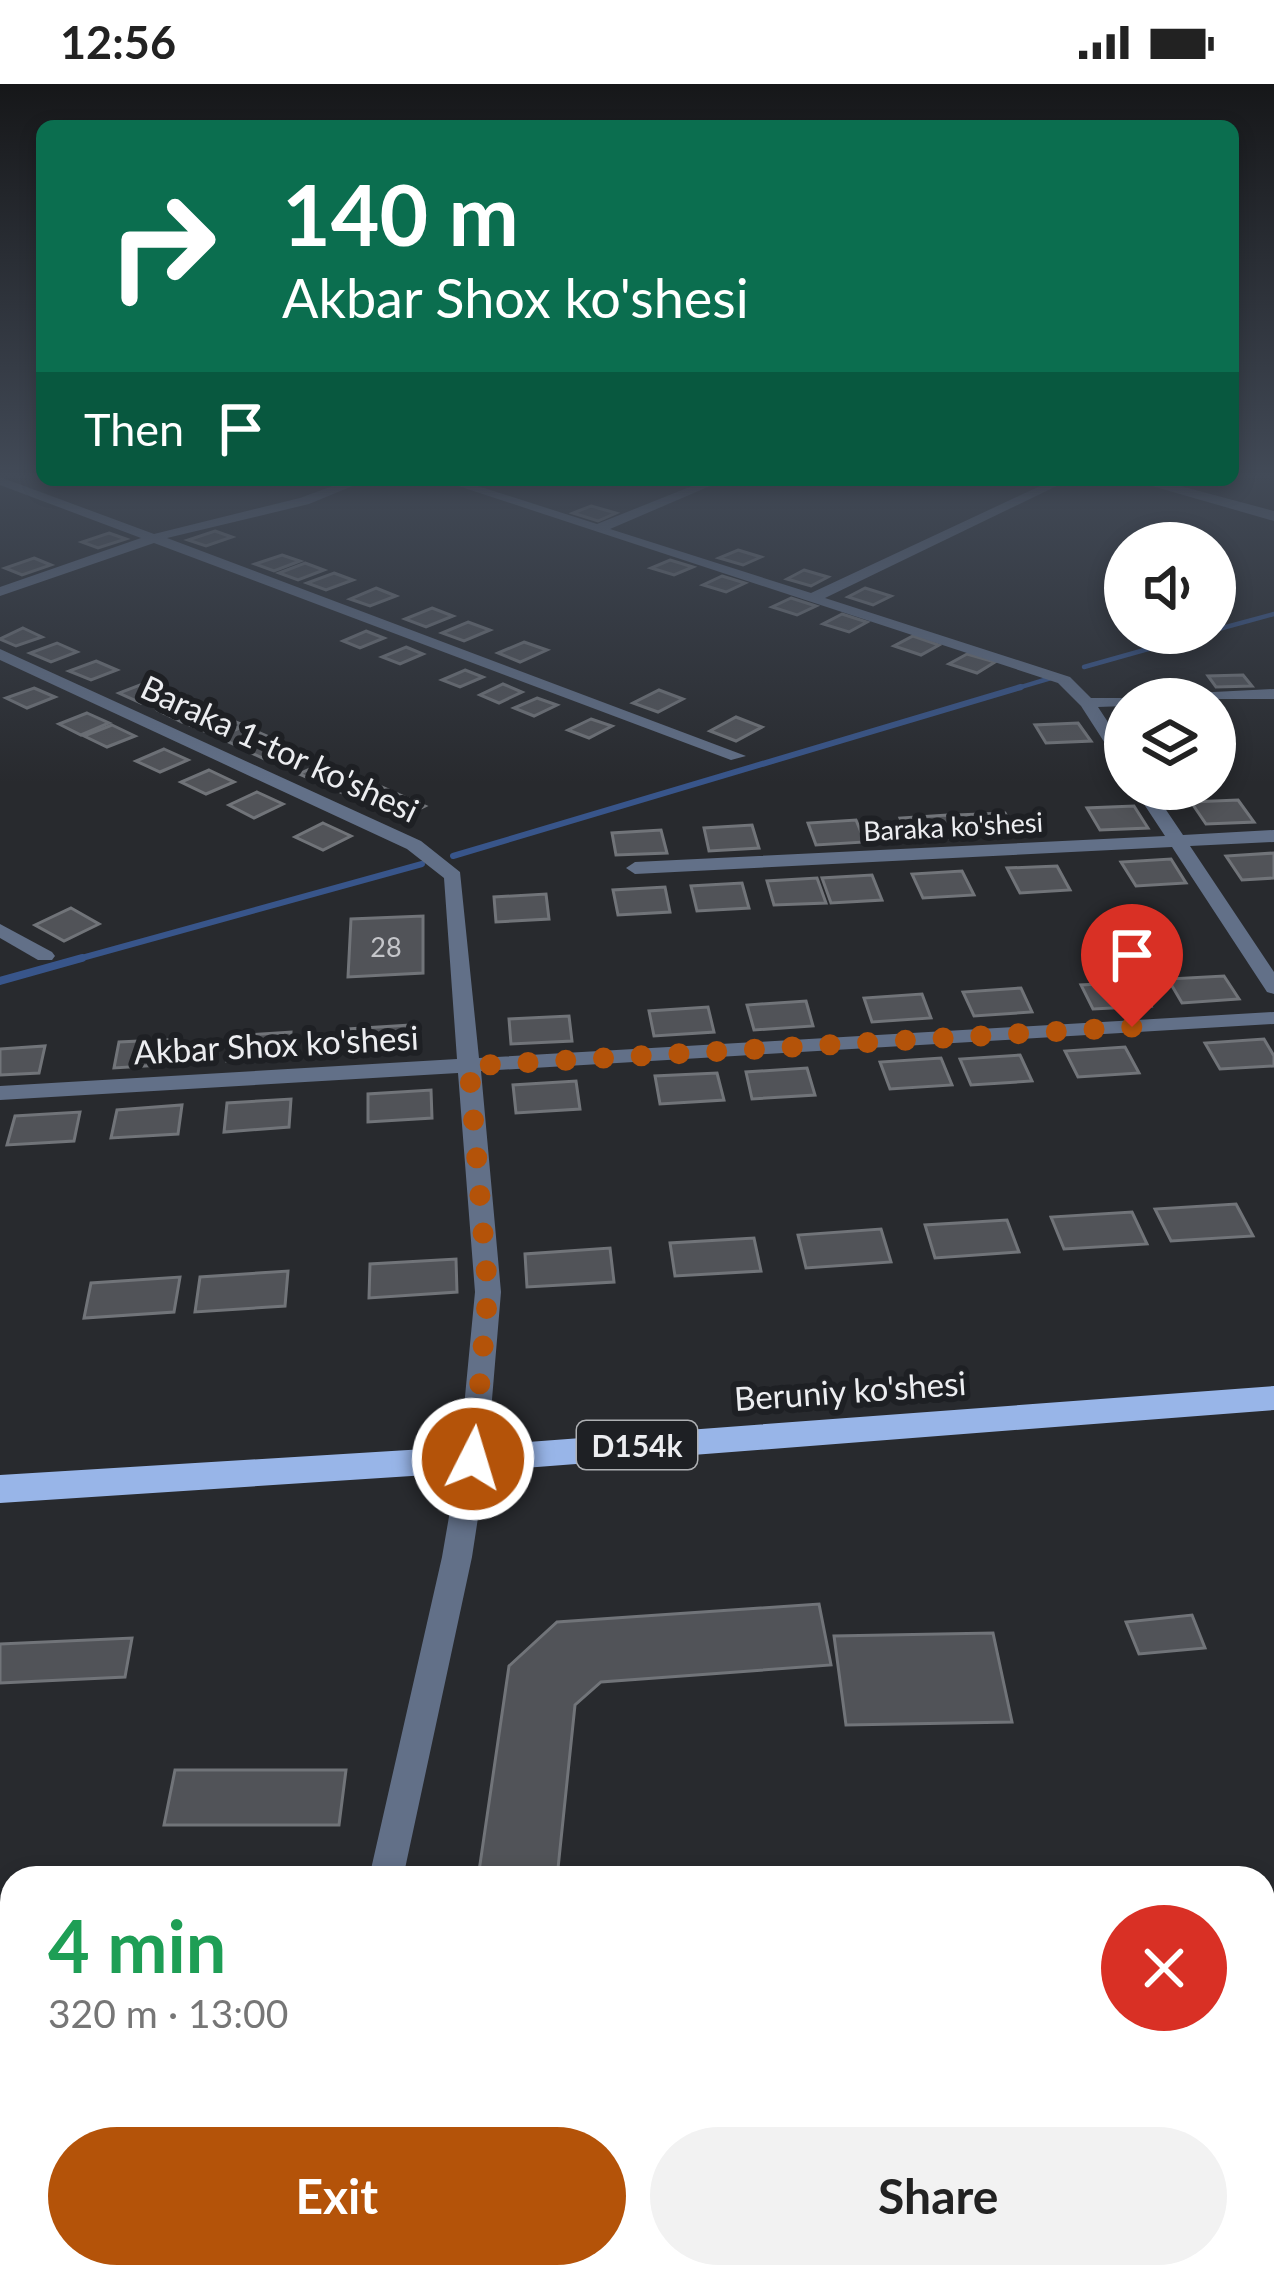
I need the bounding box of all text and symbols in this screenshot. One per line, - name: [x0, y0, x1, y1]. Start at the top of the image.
- text: 12:56: [60, 15, 176, 69]
- text: 140 m: [282, 163, 519, 264]
- icon: right: [84, 168, 240, 324]
- text: Akbar Shox ko'shesi: [282, 265, 749, 330]
- icon: arrive: [208, 396, 274, 462]
- text: Then: [84, 402, 184, 456]
- map controls: [1104, 522, 1236, 810]
- button: sound: [1104, 522, 1236, 654]
- street label: Baraka 1-tor ko'shesi: [135, 666, 425, 830]
- button: layers: [1104, 678, 1236, 810]
- street label: Baraka ko'shesi: [862, 805, 1044, 847]
- pin: [1081, 904, 1183, 1027]
- icon: arrive: [1099, 922, 1165, 988]
- house number: 28: [370, 930, 402, 963]
- street label: Akbar Shox ko'shesi: [133, 1017, 419, 1071]
- street label: Beruniy ko'shesi: [733, 1362, 967, 1418]
- position arrow: [410, 1396, 536, 1522]
- road number: D154k: [577, 1421, 697, 1469]
- text: 4 min: [48, 1902, 226, 1988]
- button: close: [1101, 1905, 1227, 2031]
- text: 320 m · 13:00: [48, 1990, 288, 2036]
- button: Exit: [48, 2127, 626, 2265]
- button: Share: [650, 2127, 1227, 2265]

